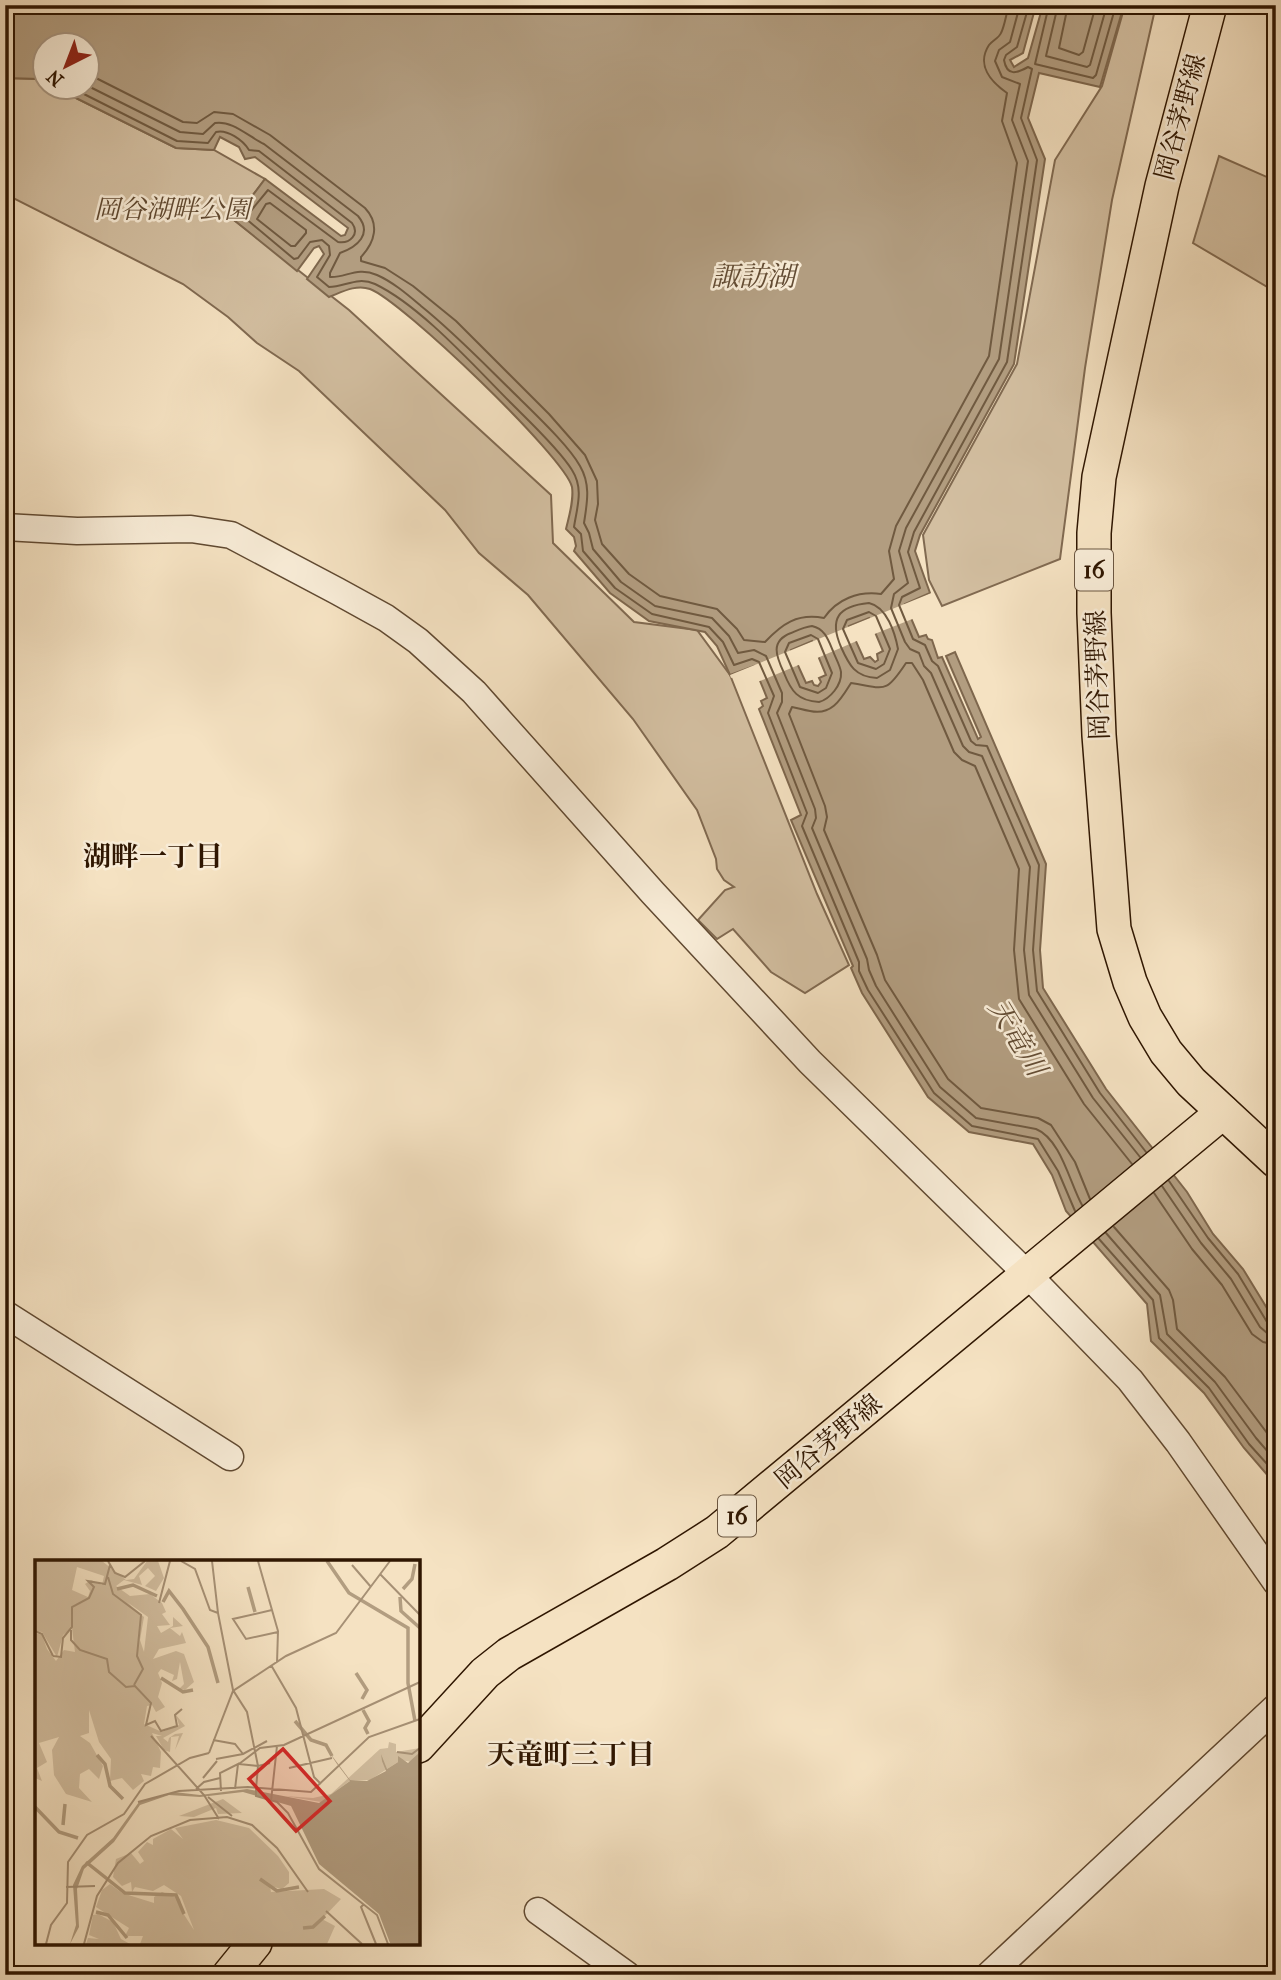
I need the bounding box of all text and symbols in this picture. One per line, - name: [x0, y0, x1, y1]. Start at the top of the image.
- north arrow: [32, 32, 102, 102]
- street label: 岡谷茅野線: [1149, 50, 1212, 184]
- text: N: [42, 65, 68, 91]
- park label: 岡谷湖畔公園: [94, 194, 254, 225]
- water label: 諏訪湖: [711, 260, 800, 293]
- road number: 16: [1075, 550, 1113, 590]
- street label: 岡谷茅野線: [1080, 609, 1115, 740]
- district label: 湖畔一丁目: [83, 840, 223, 873]
- water label: 天竜川: [982, 993, 1055, 1084]
- street label: 岡谷茅野線: [769, 1388, 888, 1495]
- road number: 16: [718, 1496, 756, 1536]
- inset map: [35, 1560, 420, 1945]
- district label: 天竜町三丁目: [487, 1738, 655, 1771]

